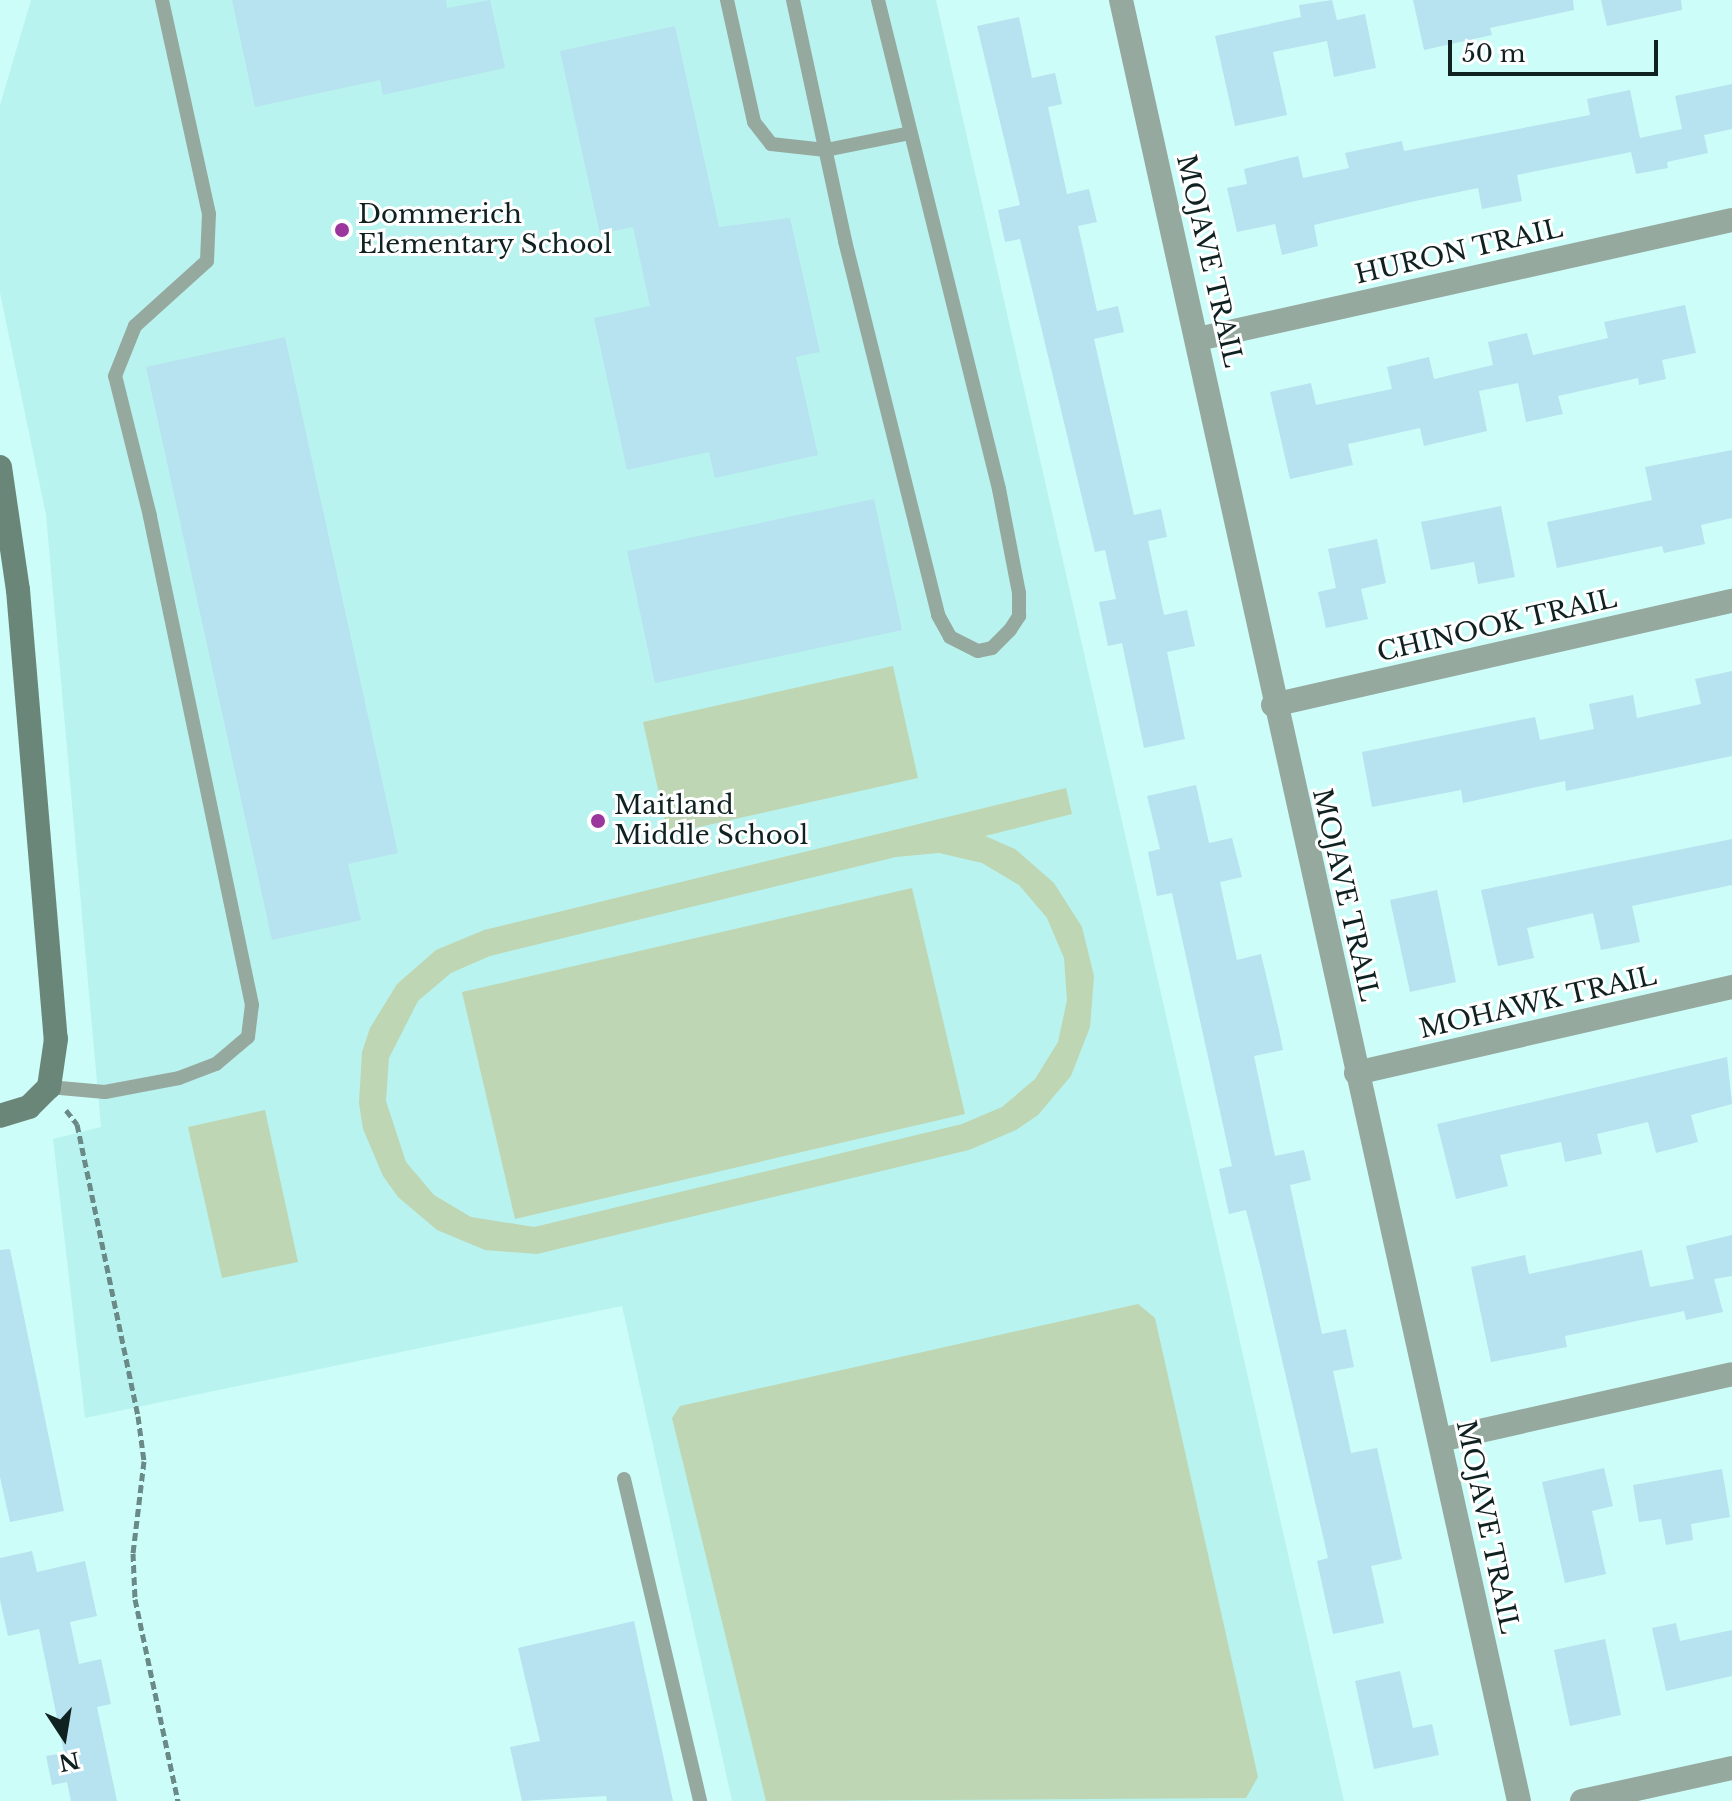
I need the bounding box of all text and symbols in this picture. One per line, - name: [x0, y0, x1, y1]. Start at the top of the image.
- scale bar: [1452, 24, 1662, 74]
- text: 50 m: [1462, 39, 1525, 68]
- street label: MOJAVE TRAIL: [1169, 151, 1249, 371]
- place label: Dommerich Elementary School: [358, 199, 613, 260]
- street label: HURON TRAIL: [1352, 213, 1566, 291]
- marker: Dommerich Elementary School: [333, 221, 351, 239]
- street label: CHINOOK TRAIL: [1373, 583, 1621, 669]
- street label: MOJAVE TRAIL: [1305, 785, 1385, 1005]
- place label: Maitland Middle School: [614, 790, 808, 852]
- marker: Maitland Middle School: [589, 812, 607, 830]
- street label: MOHAWK TRAIL: [1416, 960, 1660, 1046]
- street label: MOJAVE TRAIL: [1449, 1417, 1525, 1637]
- north arrow: [24, 1697, 104, 1777]
- text: N: [56, 1746, 82, 1776]

